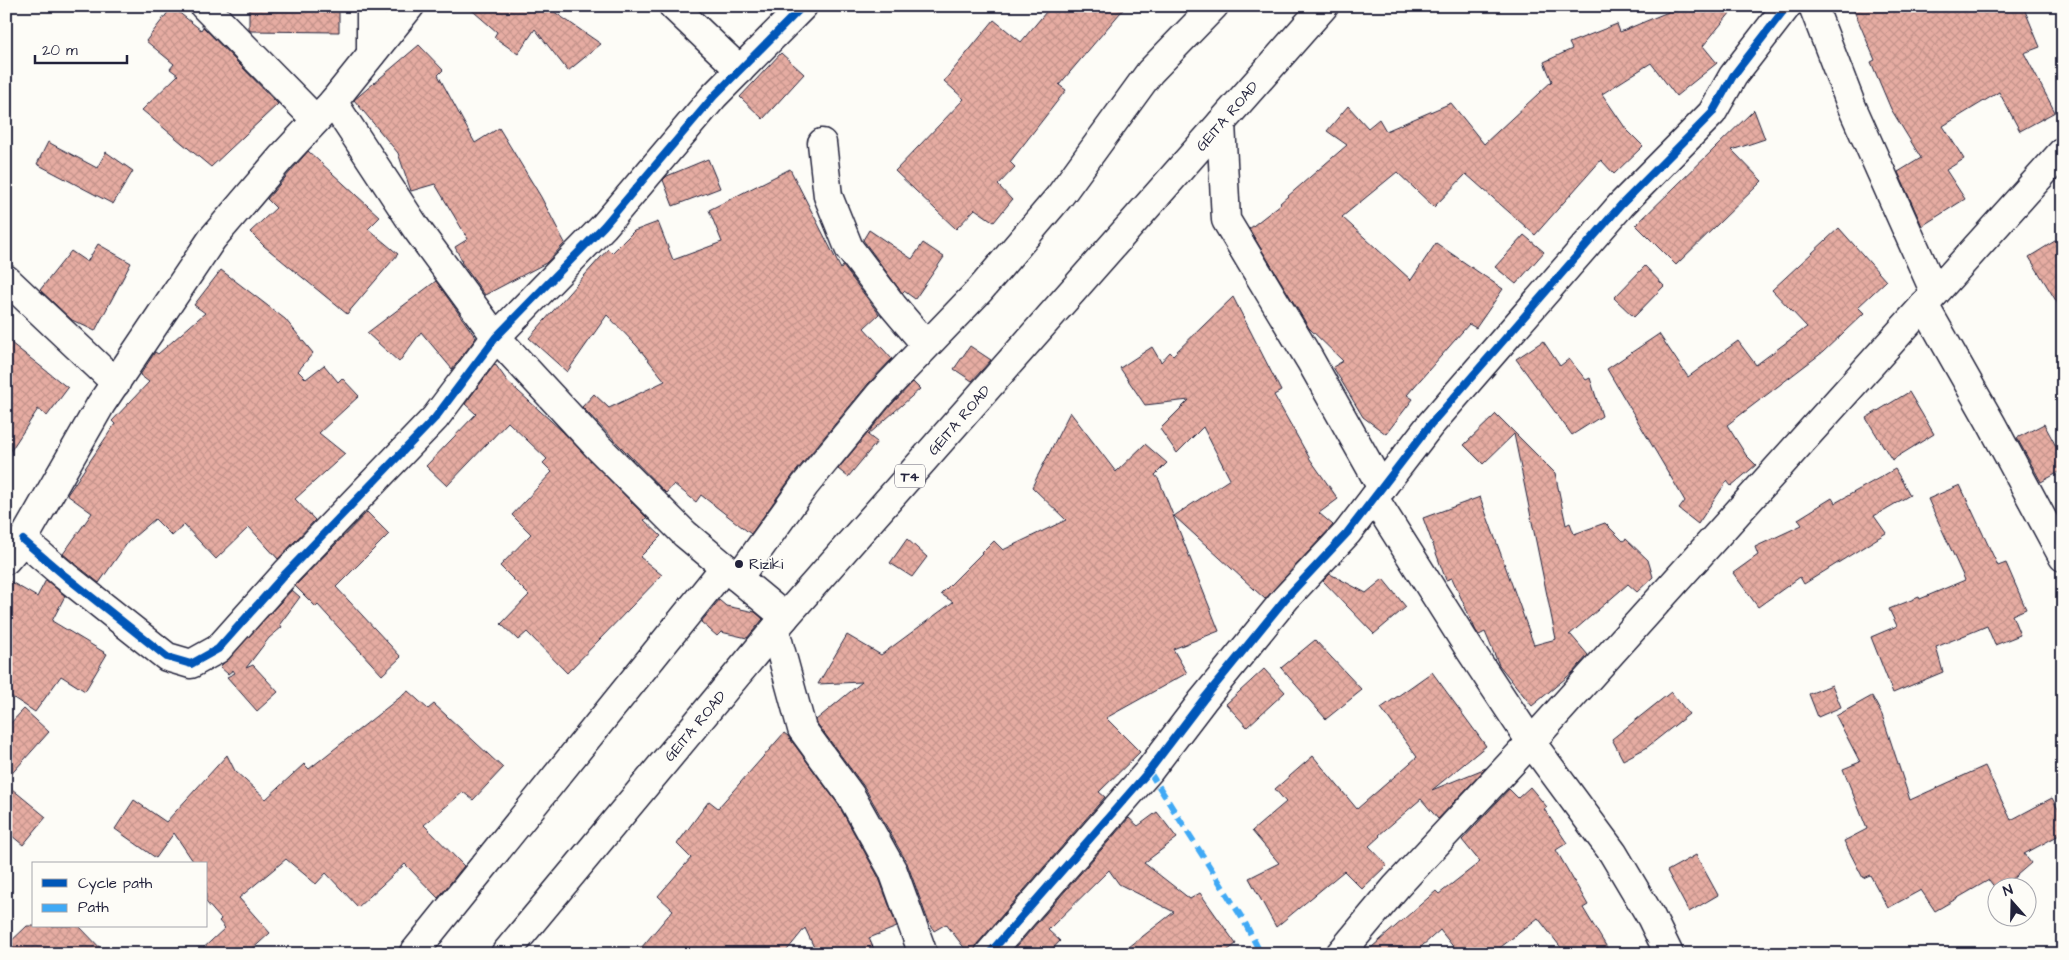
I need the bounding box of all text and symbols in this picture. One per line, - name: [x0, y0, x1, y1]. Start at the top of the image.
- scale bar: [35, 32, 128, 64]
- text: 20 m: [42, 40, 78, 61]
- street label: GEITA ROAD: [1191, 77, 1264, 156]
- street label: GEITA ROAD: [923, 381, 996, 460]
- road number: T4: [895, 464, 925, 488]
- place label: Riziki: [749, 554, 784, 575]
- marker: Riziki: [733, 558, 745, 570]
- street label: GEITA ROAD: [660, 686, 731, 766]
- legend: [32, 862, 208, 928]
- text: Cycle path: [78, 873, 153, 895]
- north arrow: [1986, 878, 2036, 928]
- text: N: [2000, 880, 2016, 902]
- text: Path: [78, 897, 109, 918]

